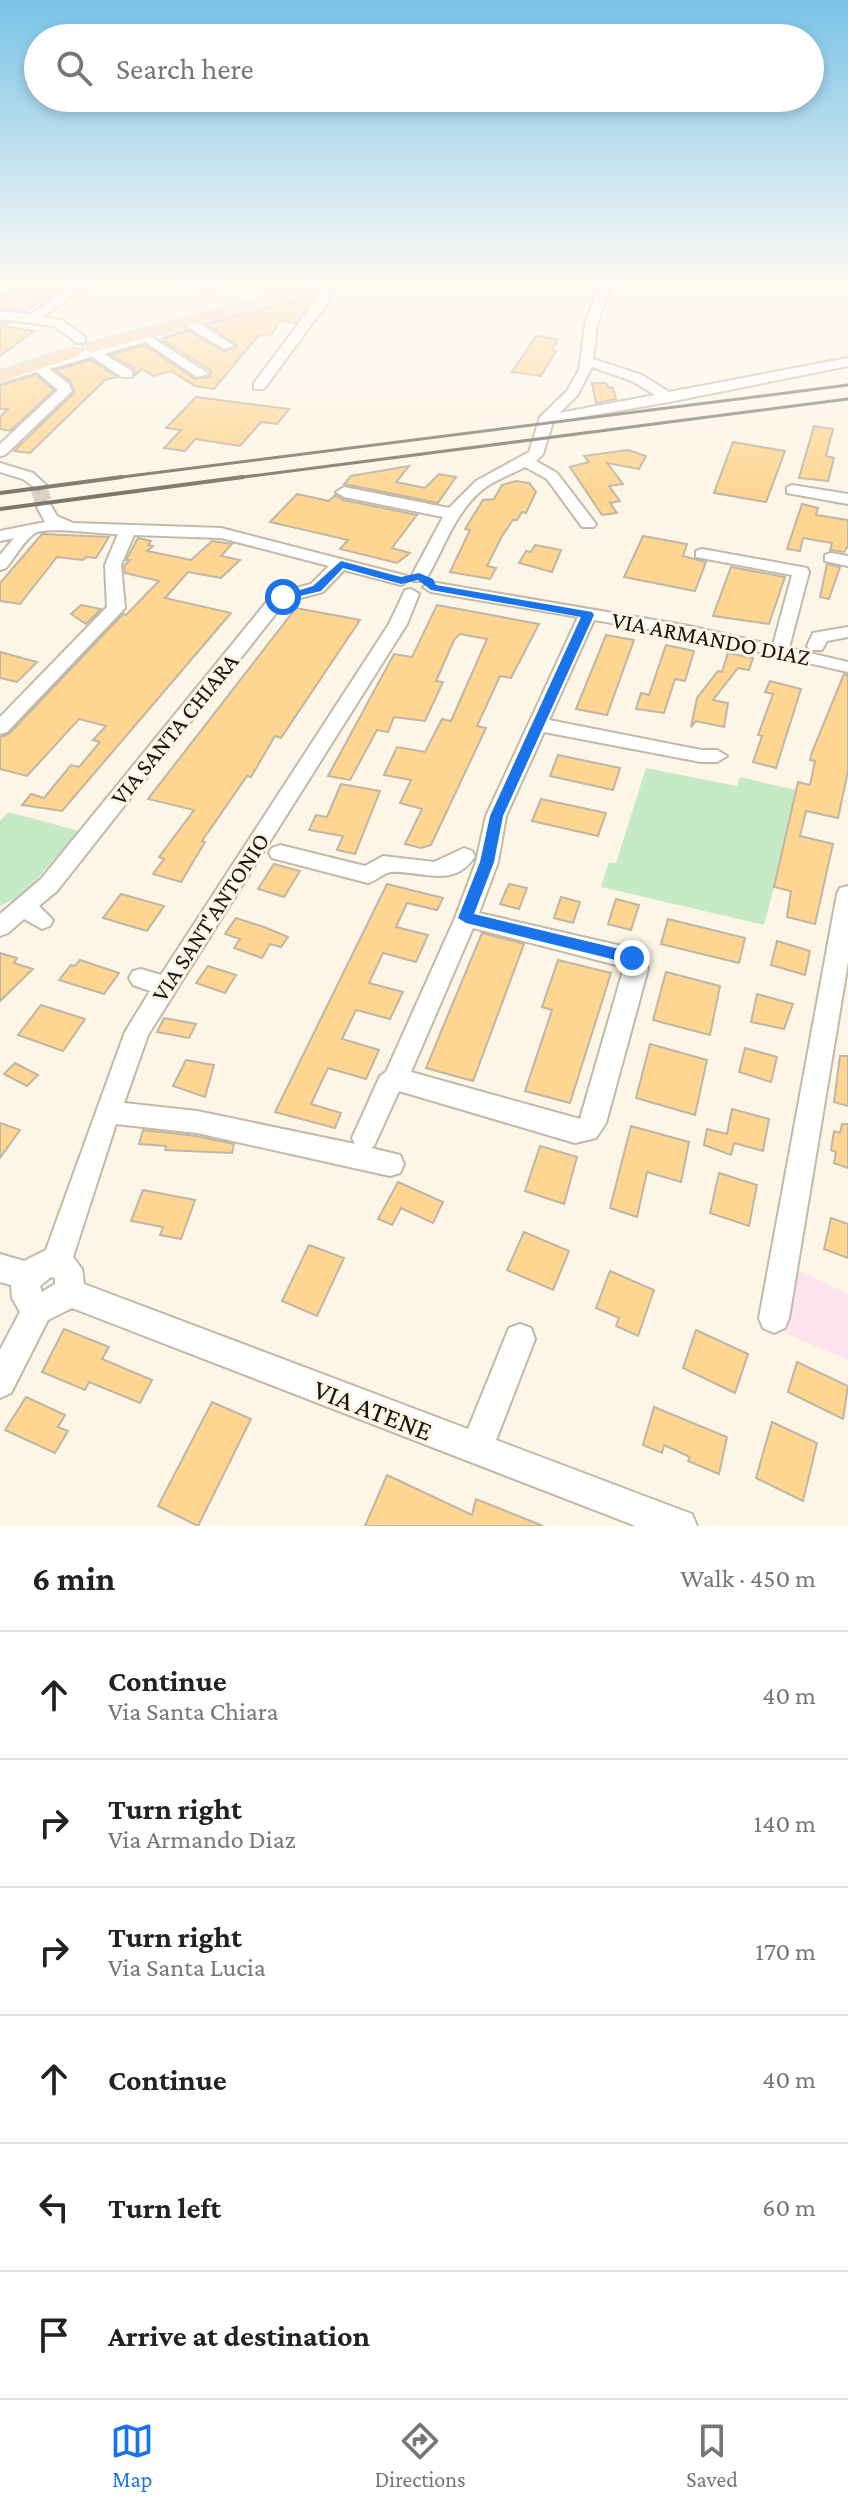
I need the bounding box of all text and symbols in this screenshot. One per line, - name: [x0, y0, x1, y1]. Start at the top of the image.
- search box: [24, 24, 824, 112]
- icon: search: [52, 46, 96, 90]
- text: Search here: [116, 52, 254, 85]
- route start: [265, 579, 301, 615]
- street label: VIA ARMANDO DIAZ: [610, 606, 812, 670]
- street label: VIA SANTA CHIARA: [105, 647, 244, 810]
- street label: VIA SANT'ANTONIO: [146, 828, 274, 1006]
- route end: [614, 940, 650, 976]
- street label: VIA ATENE: [309, 1373, 437, 1447]
- text: 6 min: [32, 1560, 115, 1597]
- text: Walk · 450 m: [680, 1564, 816, 1593]
- text: Continue: [108, 1664, 227, 1697]
- icon: ahead: [32, 1673, 76, 1717]
- text: 40 m: [762, 1681, 816, 1710]
- text: Via Santa Chiara: [108, 1697, 279, 1726]
- text: Turn right: [108, 1792, 242, 1825]
- icon: right: [32, 1801, 76, 1845]
- text: 140 m: [754, 1809, 816, 1838]
- text: Via Armando Diaz: [108, 1825, 296, 1854]
- text: Turn right: [108, 1920, 242, 1953]
- icon: right: [32, 1929, 76, 1973]
- text: 170 m: [755, 1937, 816, 1966]
- text: Via Santa Lucia: [108, 1953, 266, 1982]
- icon: ahead: [32, 2057, 76, 2101]
- text: Continue: [108, 2063, 227, 2096]
- text: 40 m: [762, 2065, 816, 2094]
- icon: left: [32, 2185, 76, 2229]
- text: Turn left: [108, 2191, 221, 2224]
- text: 60 m: [762, 2193, 816, 2222]
- icon: arrive: [32, 2313, 76, 2357]
- text: Arrive at destination: [108, 2319, 370, 2352]
- tab: Map: [110, 2419, 154, 2492]
- tab: Directions: [375, 2419, 466, 2492]
- tab: Saved: [686, 2419, 738, 2492]

